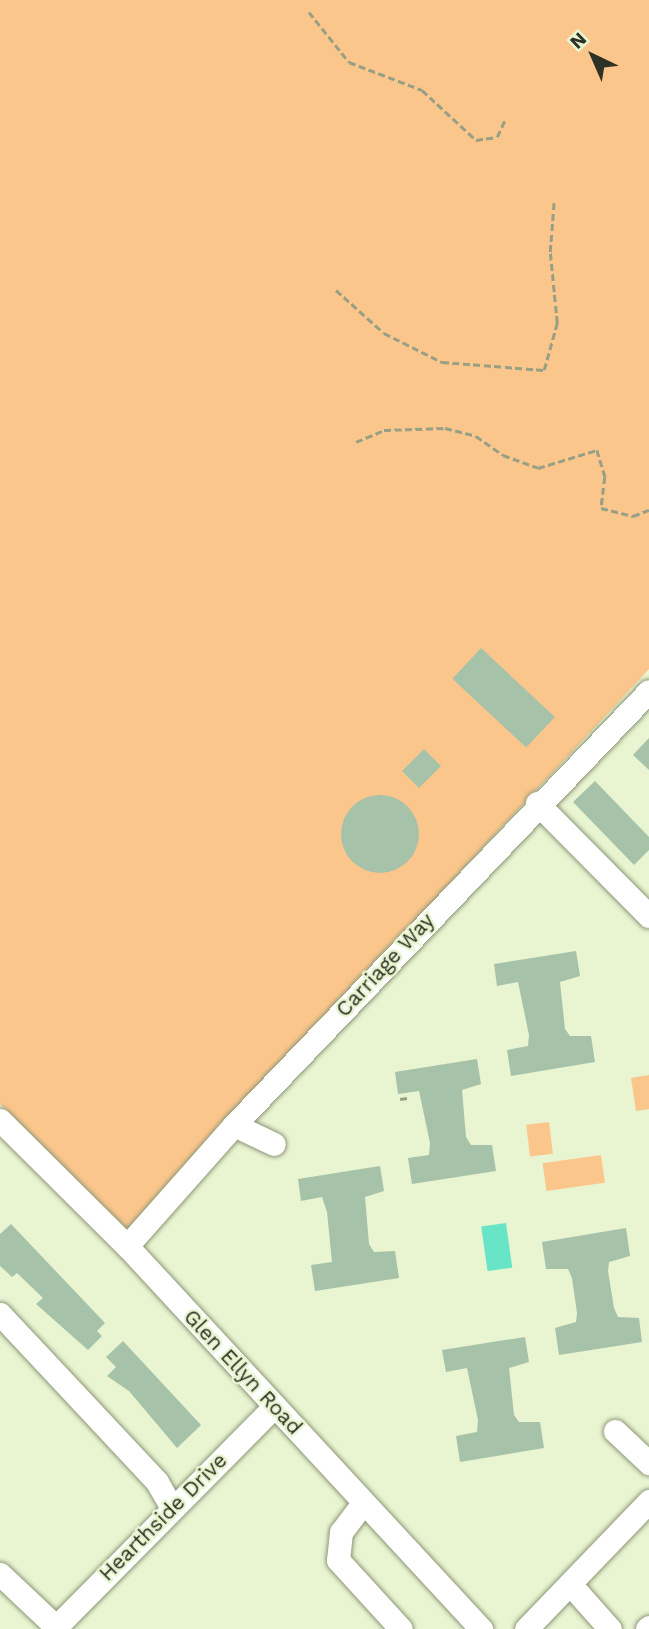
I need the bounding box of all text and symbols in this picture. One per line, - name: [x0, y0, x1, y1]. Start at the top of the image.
- north arrow: [558, 21, 628, 91]
- text: N: [565, 27, 591, 54]
- street label: Carriage Way: [330, 908, 440, 1022]
- street label: Glen Ellyn Road: [179, 1304, 307, 1440]
- street label: Hearthside Drive: [94, 1448, 232, 1586]

